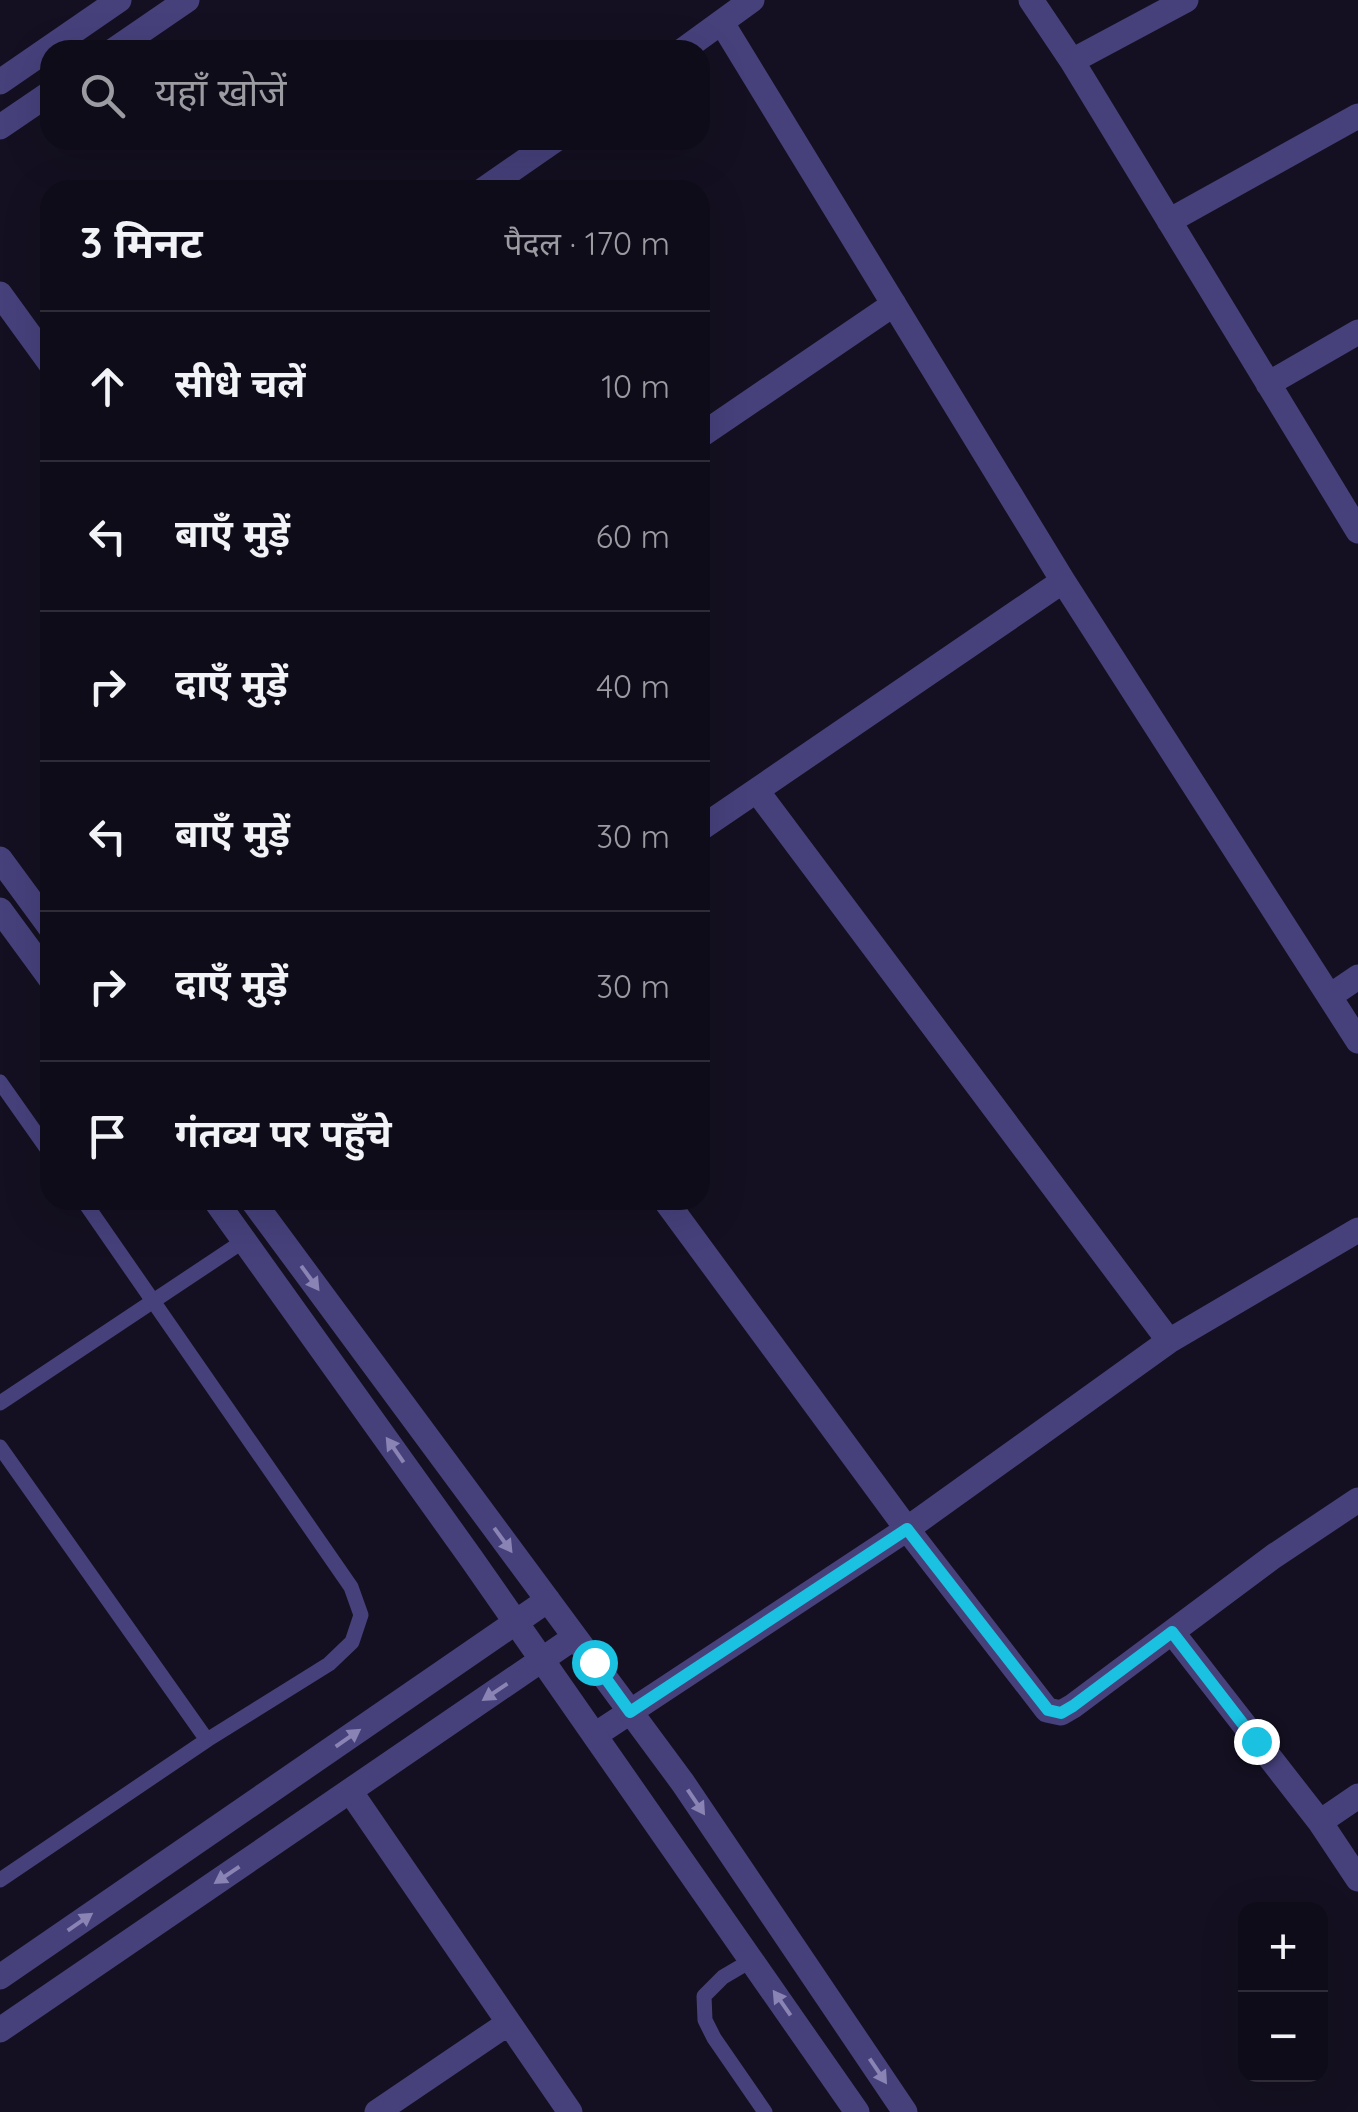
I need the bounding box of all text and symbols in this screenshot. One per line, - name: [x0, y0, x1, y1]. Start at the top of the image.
- search box: [40, 40, 710, 150]
- icon: search: [75, 68, 130, 123]
- text: यहाँ खोजें: [155, 68, 287, 116]
- text: 3 मिनट: [80, 216, 202, 269]
- text: पैदल · 170 m: [504, 223, 670, 263]
- icon: ahead: [80, 359, 135, 414]
- text: सीधे चलें: [175, 359, 305, 407]
- text: 10 m: [601, 366, 670, 406]
- icon: left: [80, 509, 135, 564]
- text: बाएँ मुड़ें: [175, 509, 290, 557]
- text: 60 m: [596, 516, 670, 556]
- icon: right: [80, 659, 135, 714]
- text: दाएँ मुड़ें: [175, 659, 288, 707]
- text: 40 m: [596, 666, 670, 706]
- icon: left: [80, 809, 135, 864]
- text: बाएँ मुड़ें: [175, 809, 290, 857]
- text: 30 m: [596, 816, 670, 856]
- icon: right: [80, 959, 135, 1014]
- text: दाएँ मुड़ें: [175, 959, 288, 1007]
- text: 30 m: [596, 966, 670, 1006]
- icon: arrive: [80, 1109, 135, 1164]
- text: गंतव्य पर पहुँचे: [175, 1109, 392, 1157]
- one-way arrow: [300, 1265, 320, 1291]
- one-way arrow: [385, 1437, 405, 1463]
- one-way arrow: [493, 1527, 513, 1553]
- route start: [572, 1640, 618, 1686]
- one-way arrow: [481, 1682, 508, 1701]
- route end: [1234, 1719, 1280, 1765]
- one-way arrow: [335, 1729, 362, 1748]
- one-way arrow: [686, 1788, 704, 1815]
- one-way arrow: [213, 1865, 240, 1884]
- map controls: [1238, 1902, 1328, 2082]
- button: +: [1238, 1902, 1328, 1992]
- one-way arrow: [67, 1913, 94, 1932]
- one-way arrow: [773, 1990, 792, 2016]
- button: −: [1238, 1992, 1328, 2082]
- one-way arrow: [868, 2057, 886, 2084]

